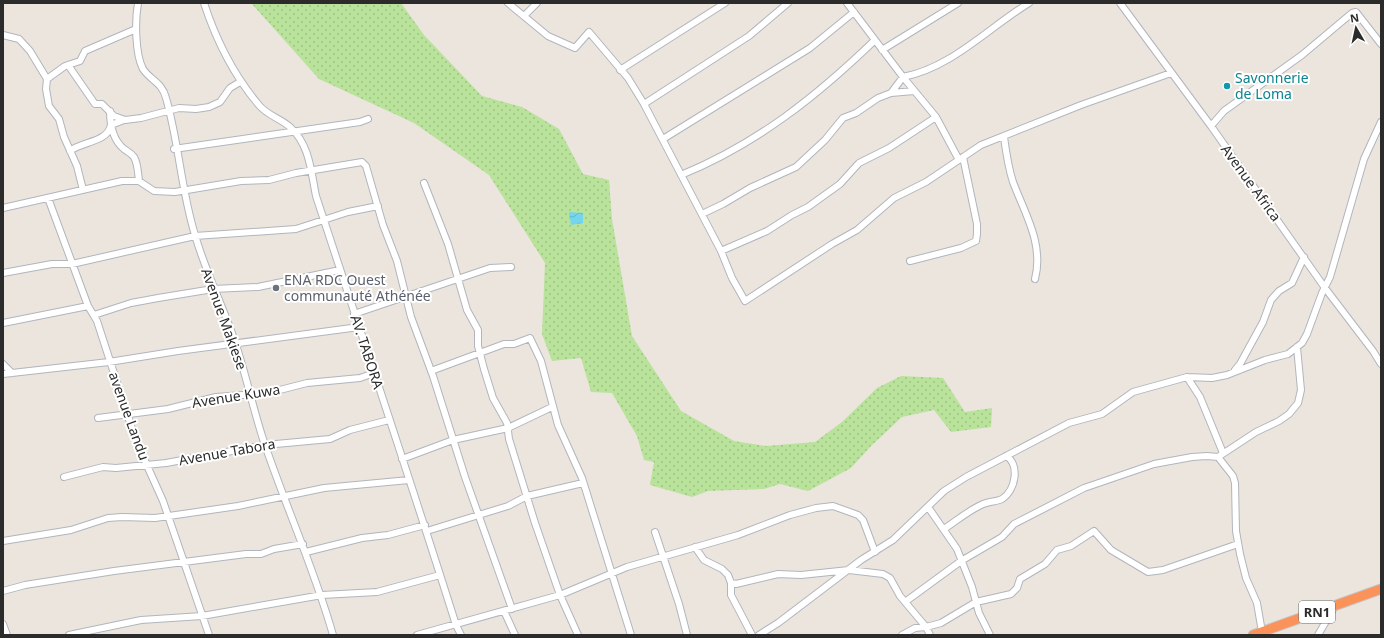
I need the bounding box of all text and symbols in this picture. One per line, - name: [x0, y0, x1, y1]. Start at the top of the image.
- north arrow: [1336, 8, 1376, 48]
- text: N: [1349, 10, 1360, 26]
- place label: Savonnerie de Loma: [1235, 68, 1309, 103]
- marker: Savonnerie de Loma: [1222, 81, 1232, 91]
- street label: Avenue Africa: [1217, 141, 1286, 225]
- street label: Avenue Makiese: [197, 265, 252, 372]
- place label: ENA RDC Ouest communauté Athénée: [284, 270, 431, 305]
- marker: ENA RDC Ouest communauté Athénée: [271, 283, 281, 293]
- street label: AV. TABORA: [347, 312, 388, 391]
- street label: avenue Landu: [105, 369, 154, 463]
- street label: Avenue Kuwa: [190, 379, 281, 412]
- street label: Avenue Tabora: [177, 434, 277, 469]
- road number: RN1: [1299, 601, 1335, 623]

